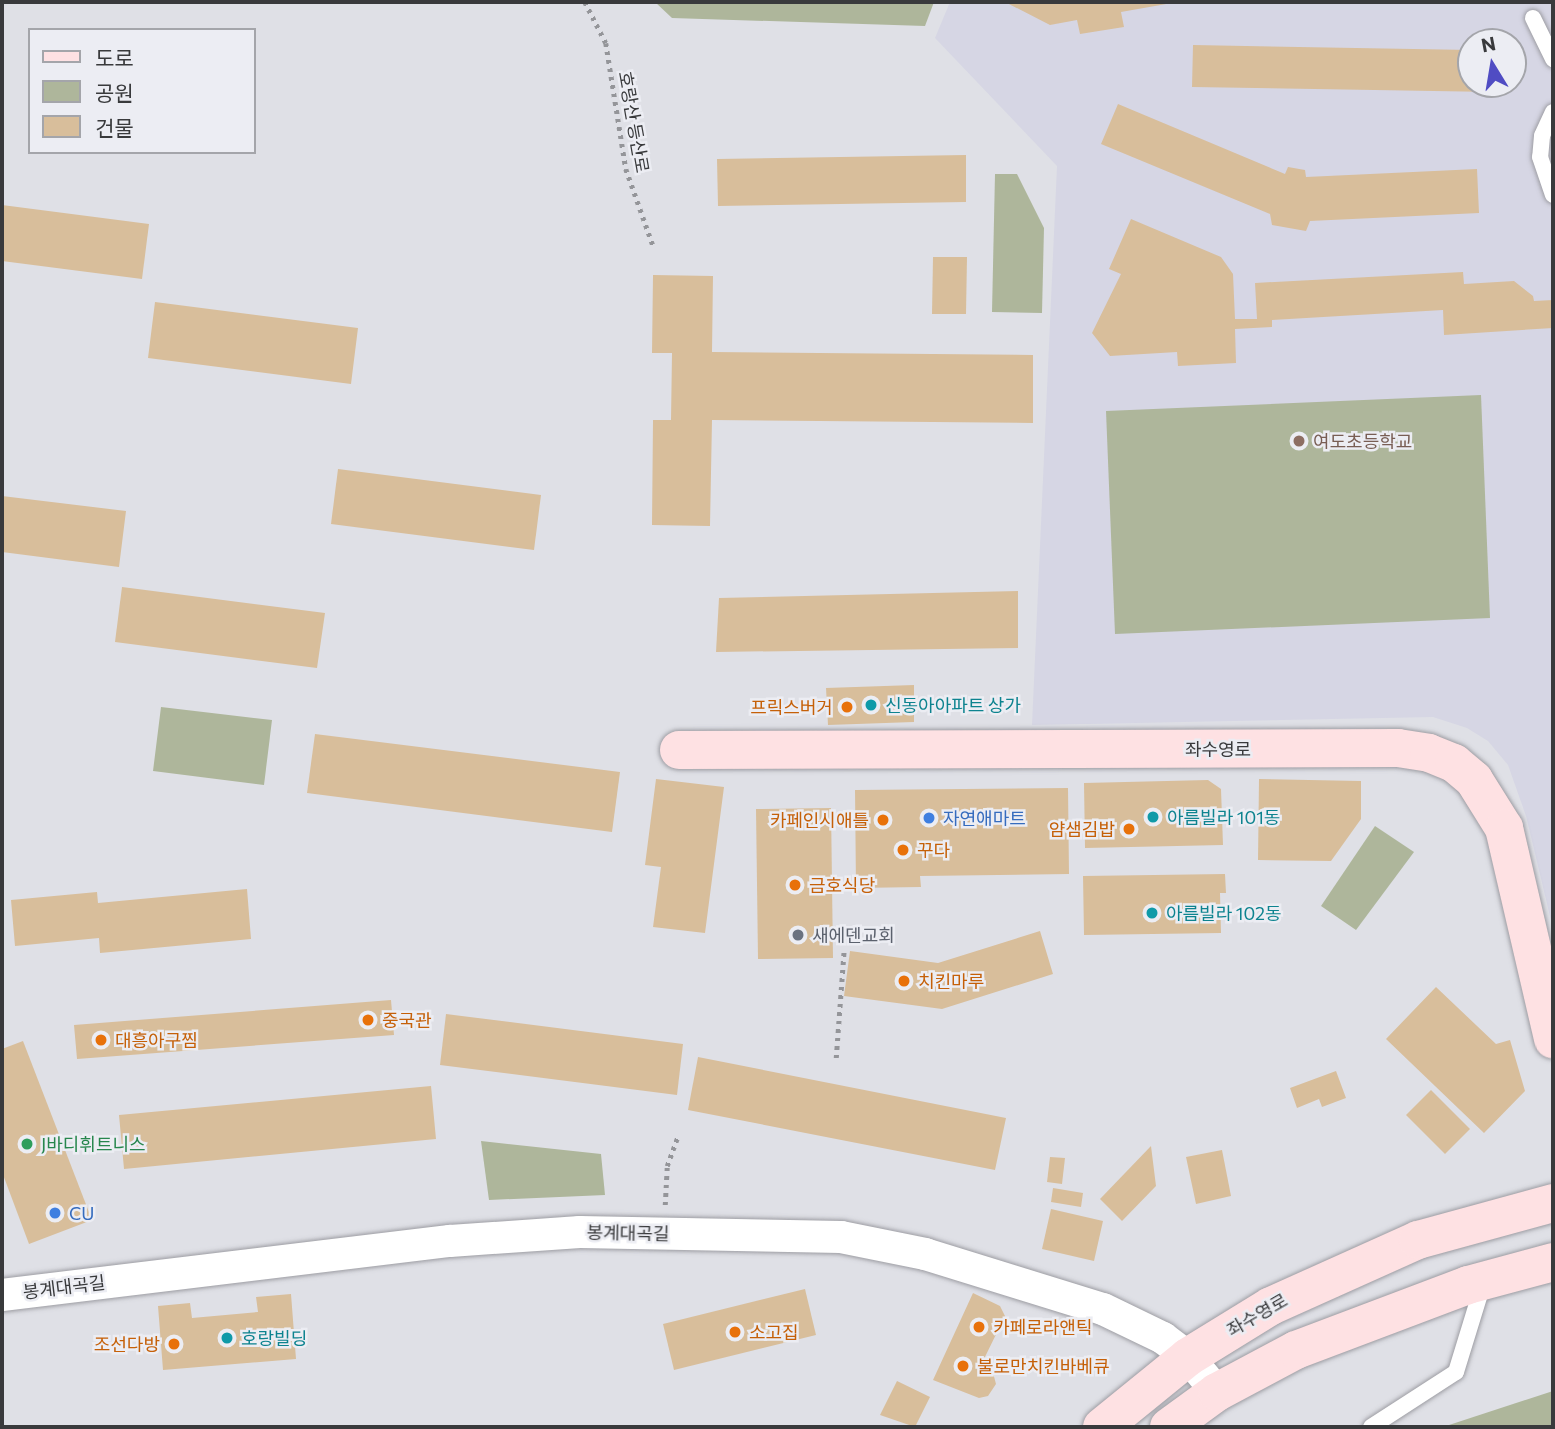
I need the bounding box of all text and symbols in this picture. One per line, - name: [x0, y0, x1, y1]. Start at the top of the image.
- legend: [28, 28, 256, 154]
- north arrow: [1457, 28, 1527, 98]
- text: N: [1479, 31, 1497, 57]
- text: 도로: [95, 45, 134, 70]
- street label: 호랑산 등산로: [614, 70, 654, 174]
- text: 공원: [95, 80, 134, 105]
- text: 건물: [95, 115, 134, 140]
- place label: 여도초등학교: [1313, 430, 1412, 452]
- marker: 여도초등학교: [1291, 433, 1307, 449]
- place label: 신동아아파트 상가: [885, 694, 1021, 716]
- place label: 프릭스버거: [750, 696, 833, 718]
- marker: 신동아아파트 상가: [863, 697, 879, 713]
- marker: 프릭스버거: [839, 699, 855, 715]
- street label: 좌수영로: [1185, 738, 1251, 760]
- place label: 아름빌라 101동: [1167, 806, 1280, 828]
- place label: 자연애마트: [943, 807, 1026, 829]
- place label: 카페인시애틀: [770, 809, 869, 831]
- marker: 아름빌라 101동: [1145, 809, 1161, 825]
- marker: 자연애마트: [921, 810, 937, 826]
- marker: 카페인시애틀: [875, 812, 891, 828]
- place label: 얌샘김밥: [1049, 818, 1115, 840]
- marker: 얌샘김밥: [1121, 821, 1137, 837]
- place label: 꾸다: [917, 839, 950, 861]
- marker: 꾸다: [895, 842, 911, 858]
- place label: 금호식당: [809, 874, 875, 896]
- marker: 금호식당: [787, 877, 803, 893]
- place label: 아름빌라 102동: [1166, 902, 1282, 924]
- marker: 아름빌라 102동: [1144, 905, 1160, 921]
- place label: 새에덴교회: [812, 924, 895, 946]
- marker: 새에덴교회: [790, 927, 806, 943]
- place label: 치킨마루: [918, 970, 984, 992]
- marker: 치킨마루: [896, 973, 912, 989]
- place label: 중국관: [382, 1009, 432, 1031]
- marker: 중국관: [360, 1012, 376, 1028]
- place label: 대흥아구찜: [115, 1029, 198, 1051]
- marker: 대흥아구찜: [93, 1032, 109, 1048]
- place label: J바디휘트니스: [41, 1133, 146, 1155]
- marker: J바디휘트니스: [19, 1136, 35, 1152]
- place label: CU: [69, 1202, 94, 1224]
- marker: CU: [47, 1205, 63, 1221]
- street label: 봉계대곡길: [586, 1221, 670, 1245]
- street label: 봉계대곡길: [22, 1271, 106, 1303]
- street label: 좌수영로: [1223, 1289, 1291, 1341]
- place label: 카페로라앤틱: [993, 1316, 1092, 1338]
- marker: 카페로라앤틱: [971, 1319, 987, 1335]
- place label: 소고집: [749, 1321, 799, 1343]
- marker: 소고집: [727, 1324, 743, 1340]
- place label: 호랑빌딩: [241, 1327, 307, 1349]
- marker: 호랑빌딩: [219, 1330, 235, 1346]
- place label: 조선다방: [94, 1333, 160, 1355]
- marker: 조선다방: [166, 1336, 182, 1352]
- place label: 불로만치킨바베큐: [977, 1355, 1109, 1377]
- marker: 불로만치킨바베큐: [955, 1358, 971, 1374]

